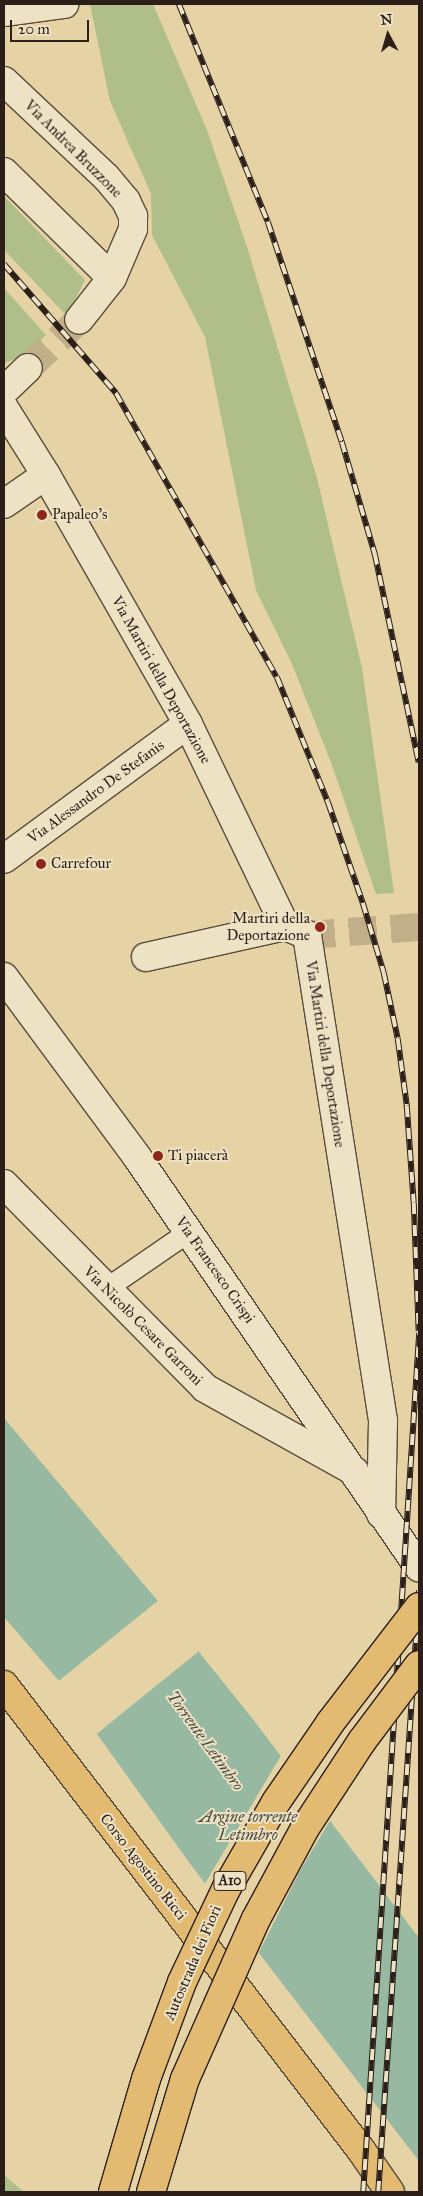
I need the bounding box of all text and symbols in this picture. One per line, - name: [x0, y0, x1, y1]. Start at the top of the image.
- scale bar: [12, 10, 91, 42]
- north arrow: [363, 10, 413, 60]
- text: N: [380, 11, 393, 29]
- text: 20 m: [18, 20, 50, 38]
- street label: Via Andrea Bruzzone: [20, 96, 126, 202]
- place label: Papaleo's: [52, 506, 108, 524]
- marker: Papaleo's: [36, 509, 48, 521]
- street label: Via Martiri della Deportazione: [107, 593, 215, 767]
- street label: Via Alessandro De Stefanis: [24, 736, 168, 848]
- place label: Carrefour: [51, 855, 111, 873]
- marker: Carrefour: [35, 858, 47, 870]
- place label: Martiri della Deportazione: [226, 909, 310, 944]
- marker: Martiri della Deportazione: [314, 921, 326, 933]
- street label: Via Martiri della Deportazione: [301, 959, 349, 1149]
- place label: Ti piacerà: [168, 1147, 228, 1165]
- marker: Ti piacerà: [152, 1150, 164, 1162]
- street label: Via Francesco Crispi: [171, 1213, 259, 1327]
- street label: Via Nicolò Cesare Garroni: [80, 1263, 206, 1389]
- water label: Torrente Letimbro: [163, 1688, 247, 1794]
- water label: Argine torrente Letimbro: [199, 1807, 297, 1845]
- street label: Corso Agostino Ricci: [96, 1810, 190, 1924]
- road number: A10: [212, 1870, 248, 1892]
- street label: Autostrada dei Fiori: [161, 1903, 225, 2023]

